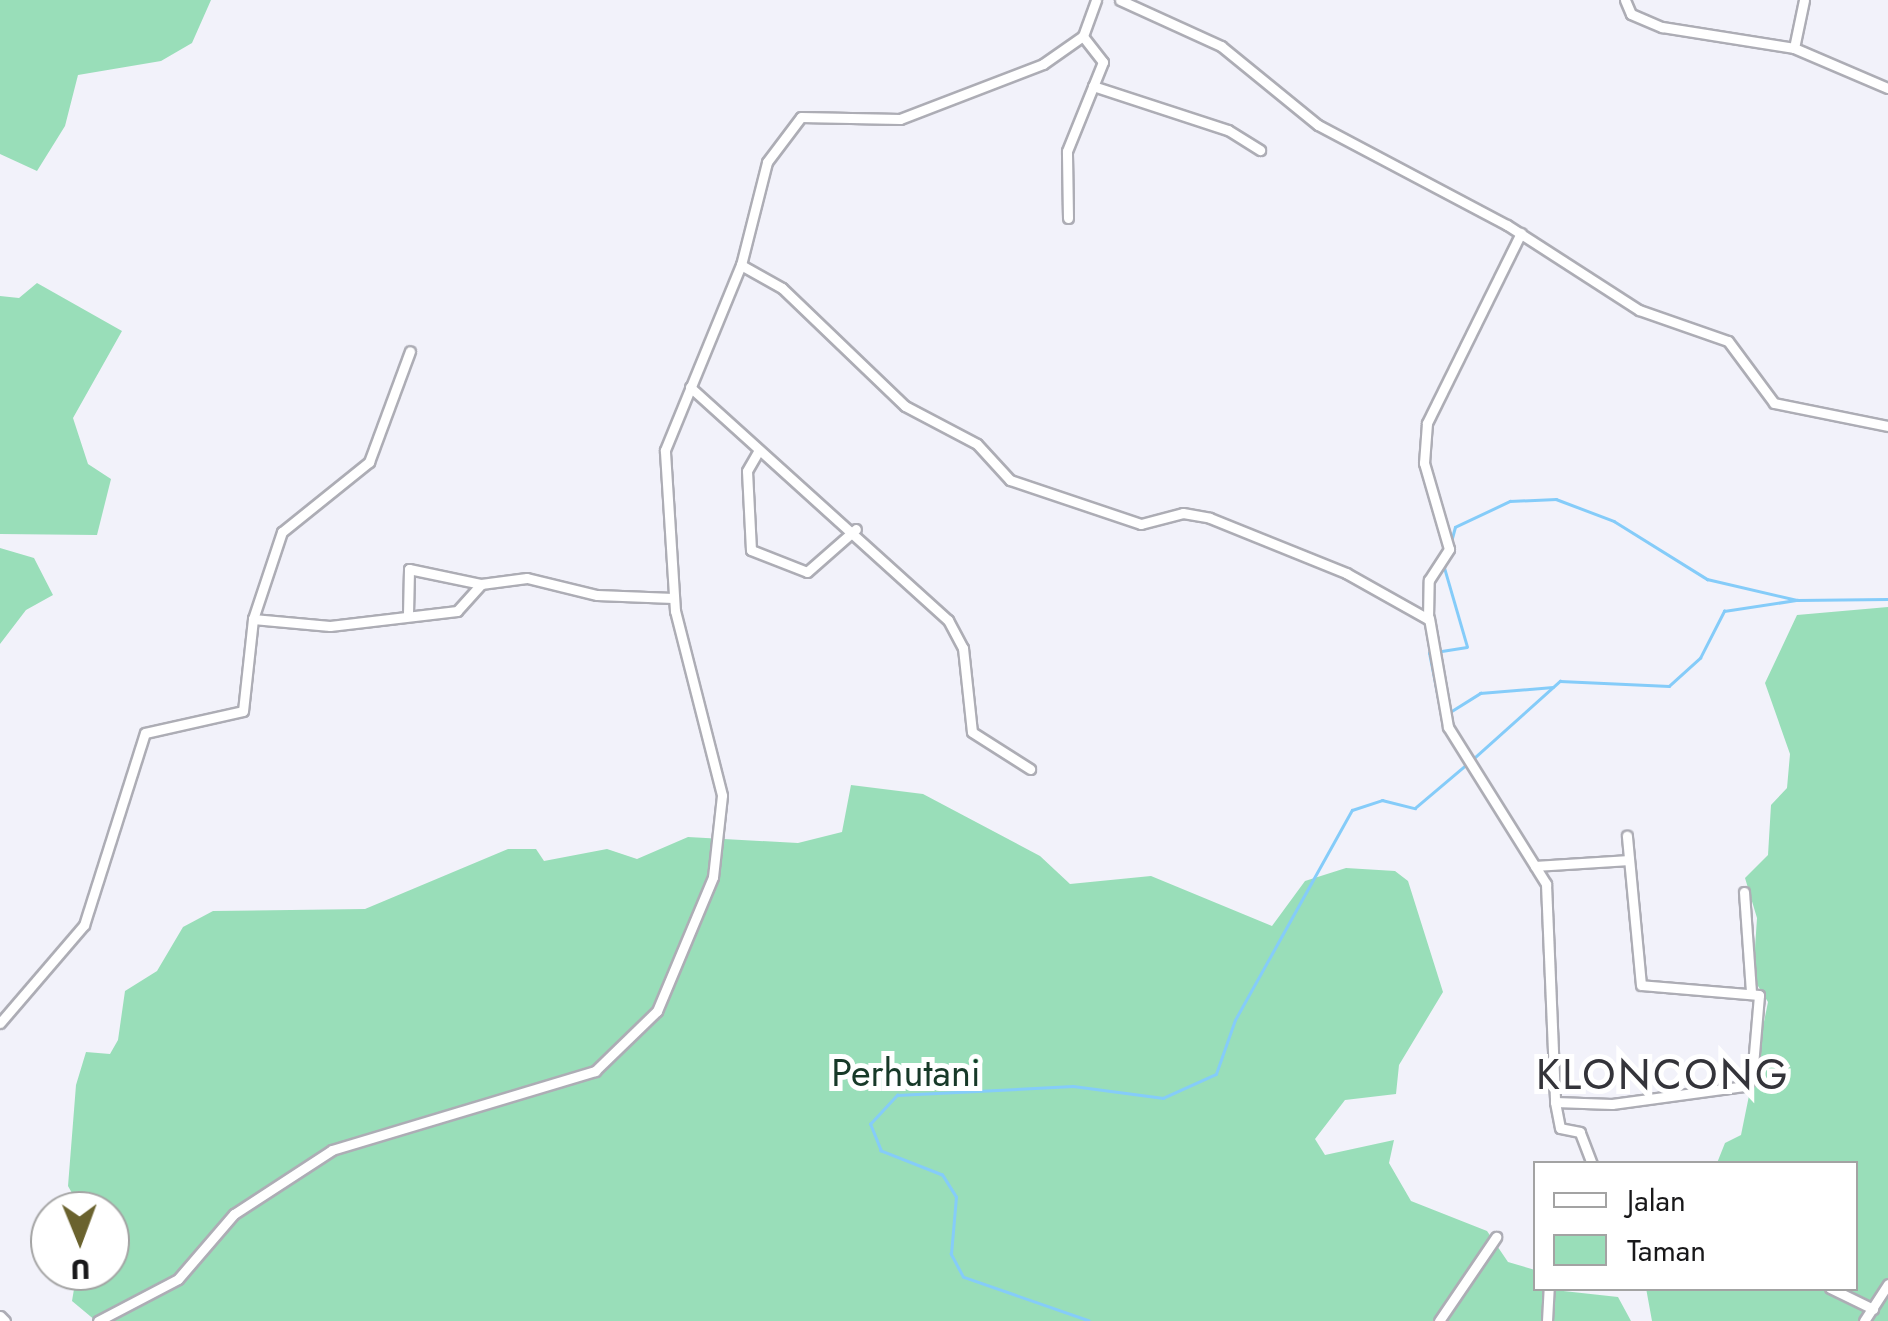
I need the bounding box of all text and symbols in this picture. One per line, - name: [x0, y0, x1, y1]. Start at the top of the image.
- park label: Perhutani: [831, 1050, 981, 1096]
- district label: KLONCONG: [1536, 1050, 1790, 1100]
- legend: [1533, 1161, 1858, 1291]
- text: Jalan: [1627, 1179, 1686, 1222]
- north arrow: [30, 1191, 130, 1291]
- text: Taman: [1627, 1229, 1706, 1272]
- text: U: [70, 1249, 91, 1290]

